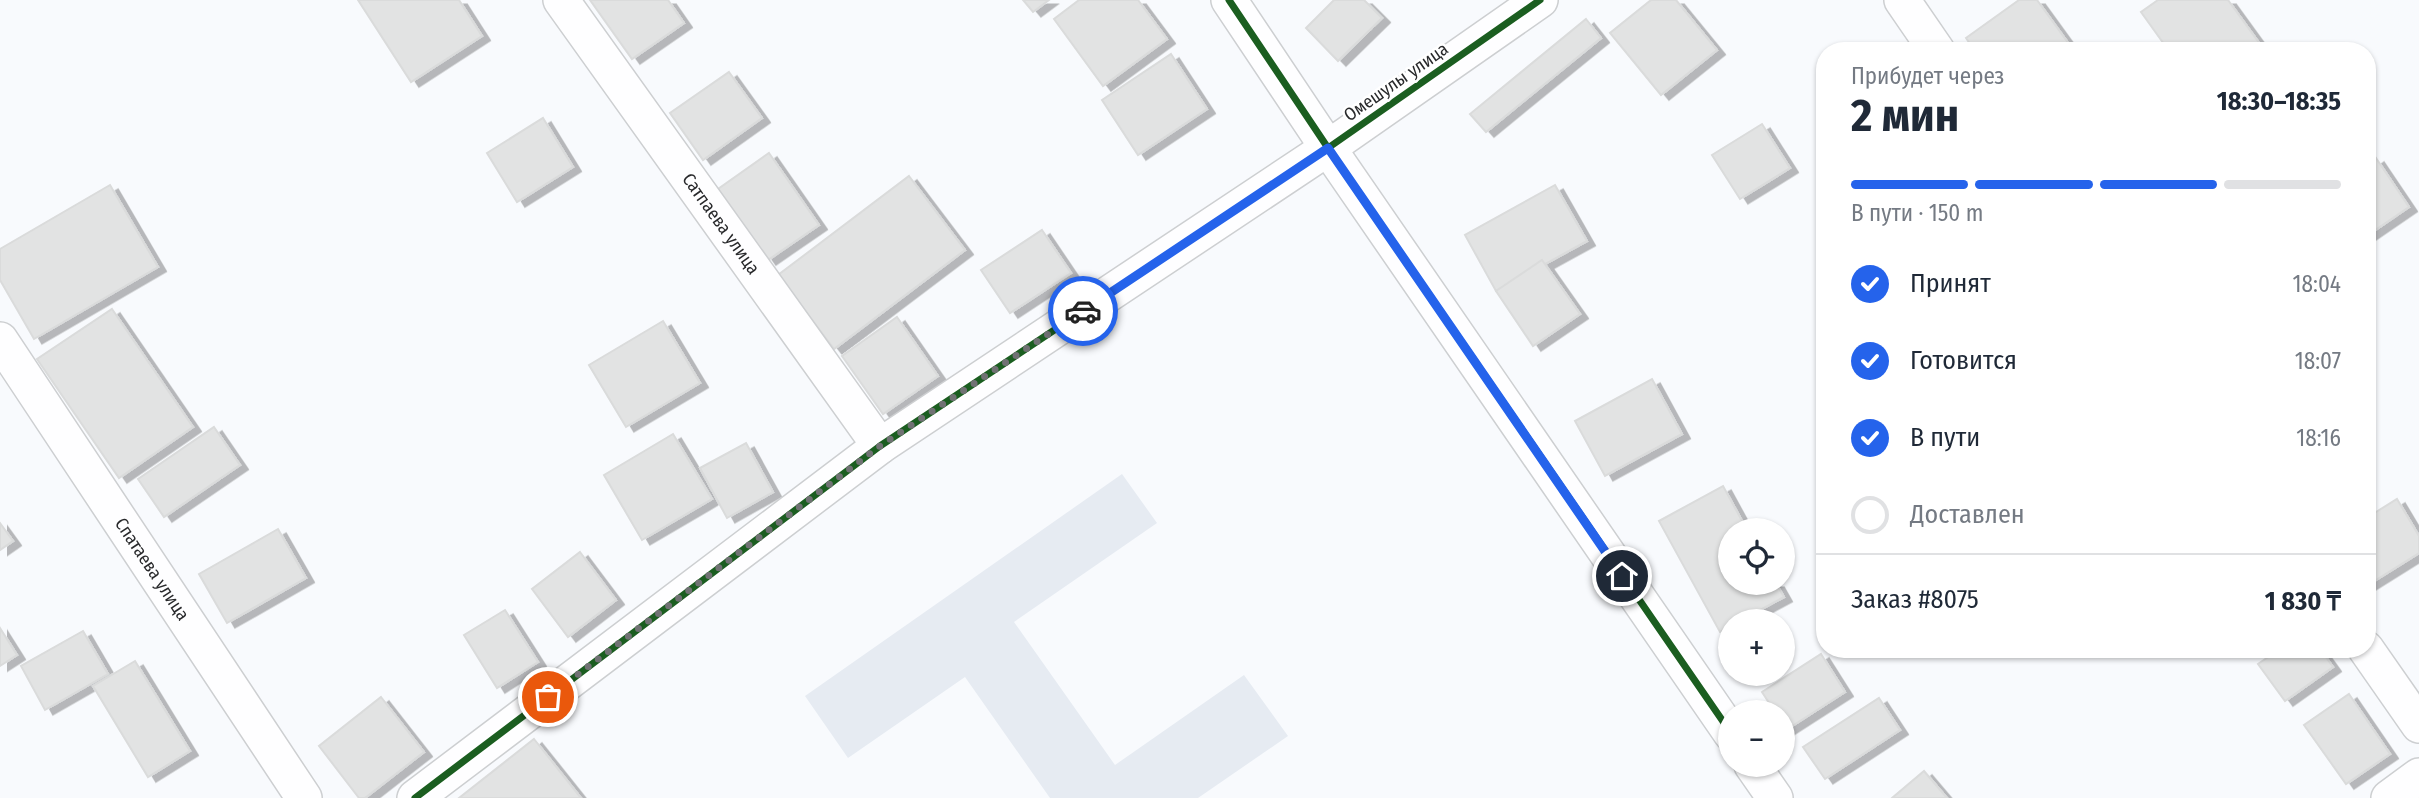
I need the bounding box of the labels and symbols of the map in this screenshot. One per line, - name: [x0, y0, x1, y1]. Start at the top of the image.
- street label: Омешулы улица: [1340, 38, 1453, 126]
- street label: Сатпаева улица: [677, 169, 765, 279]
- courier: [1048, 276, 1118, 346]
- street label: Спатаева улица: [110, 514, 194, 625]
- pin: [1592, 546, 1652, 606]
- pin: [518, 667, 578, 727]

